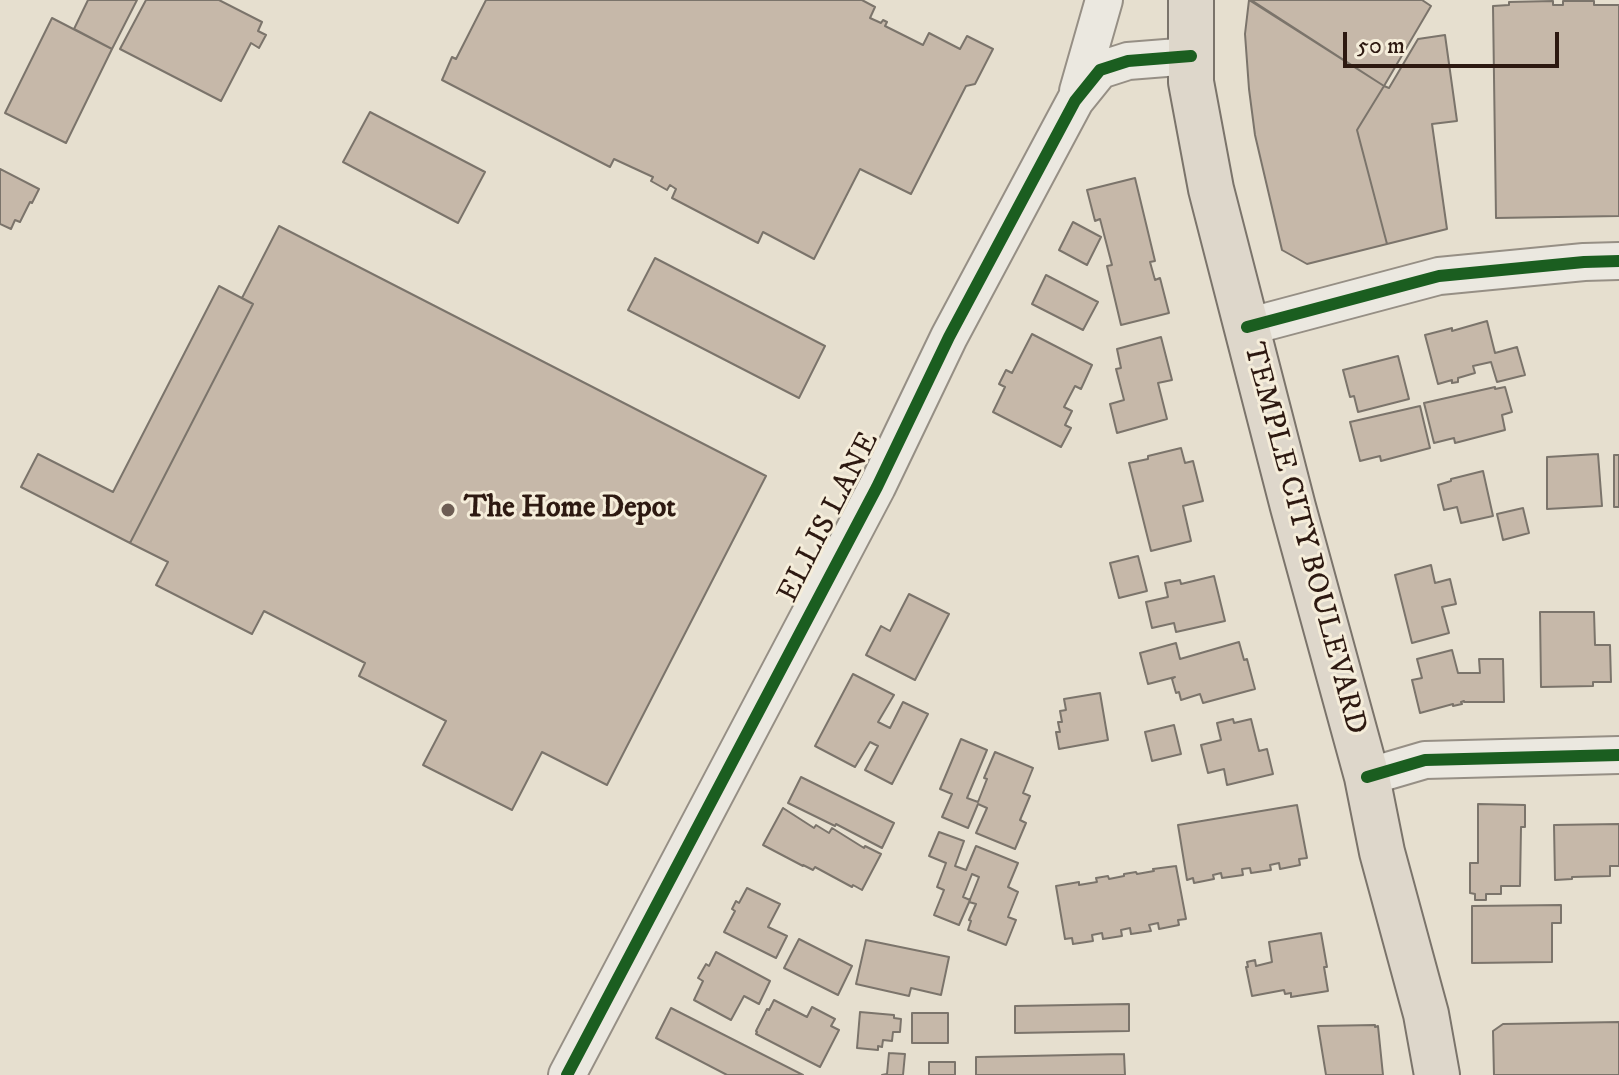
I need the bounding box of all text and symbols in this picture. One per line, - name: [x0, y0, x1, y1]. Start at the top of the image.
- scale bar: [1347, 16, 1563, 66]
- text: 50 m: [1357, 31, 1405, 61]
- street label: TEMPLE CITY BOULEVARD: [1233, 339, 1373, 739]
- street label: ELLIS LANE: [772, 427, 888, 609]
- place label: The Home Depot: [464, 492, 676, 528]
- marker: The Home Depot: [439, 501, 457, 519]

